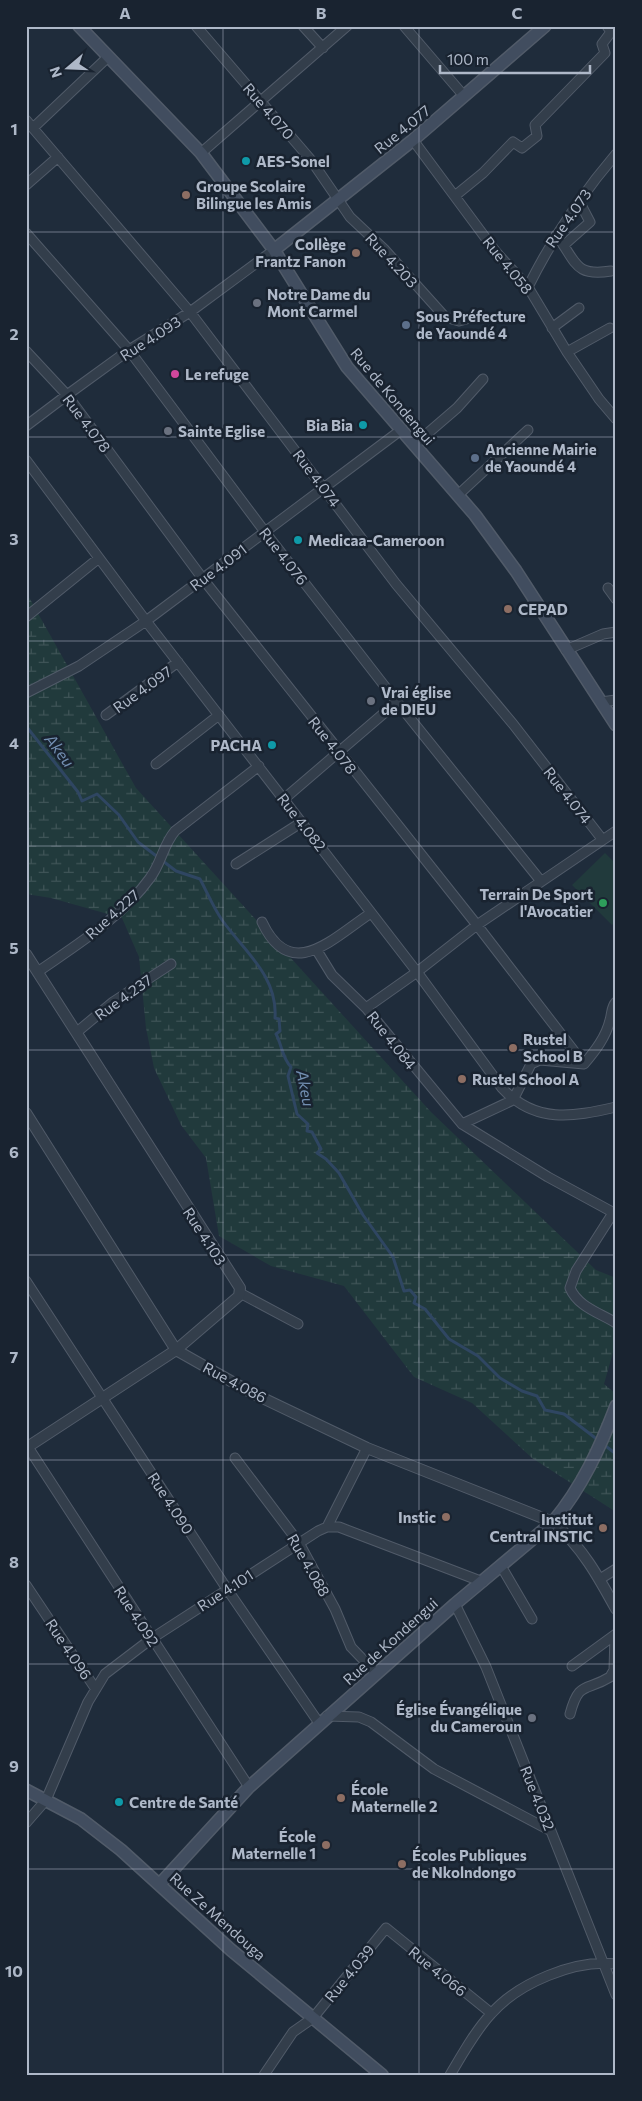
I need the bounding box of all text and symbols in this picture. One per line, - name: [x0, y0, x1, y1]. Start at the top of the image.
- text: A: [119, 3, 131, 22]
- text: B: [316, 3, 327, 22]
- text: C: [512, 3, 523, 22]
- north arrow: [42, 42, 92, 92]
- scale bar: [440, 42, 590, 74]
- text: 100 m: [447, 50, 489, 68]
- text: N: [45, 65, 65, 80]
- street label: Rue 4.070: [240, 79, 298, 143]
- street label: Rue 4.077: [370, 101, 434, 157]
- text: 1: [10, 119, 18, 138]
- place label: AES-Sonel: [256, 152, 330, 170]
- marker: AES-Sonel: [240, 155, 252, 167]
- place label: Groupe Scolaire Bilingue les Amis: [196, 177, 311, 212]
- street label: Rue 4.073: [541, 185, 595, 251]
- marker: Groupe Scolaire Bilingue les Amis: [180, 189, 192, 201]
- street label: Rue 4.203: [362, 229, 422, 291]
- street label: Rue 4.058: [479, 233, 537, 297]
- place label: Collège Frantz Fanon: [255, 235, 346, 270]
- marker: Collège Frantz Fanon: [350, 247, 362, 259]
- place label: Notre Dame du Mont Carmel: [267, 285, 370, 320]
- marker: Notre Dame du Mont Carmel: [251, 297, 263, 309]
- place label: Sous Préfecture de Yaoundé 4: [416, 307, 526, 342]
- street label: Rue 4.093: [116, 312, 184, 364]
- marker: Sous Préfecture de Yaoundé 4: [400, 319, 412, 331]
- text: 2: [9, 324, 19, 343]
- street label: Rue de Kondengui: [347, 344, 439, 448]
- place label: Le refuge: [185, 365, 249, 383]
- marker: Le refuge: [169, 368, 181, 380]
- street label: Rue 4.078: [59, 390, 115, 456]
- place label: Bia Bia: [306, 416, 353, 434]
- marker: Bia Bia: [357, 419, 369, 431]
- place label: Sainte Eglise: [178, 422, 265, 440]
- marker: Sainte Eglise: [162, 425, 174, 437]
- place label: Ancienne Mairie de Yaoundé 4: [485, 440, 597, 475]
- street label: Rue 4.074: [290, 446, 344, 510]
- marker: Ancienne Mairie de Yaoundé 4: [469, 452, 481, 464]
- street label: Rue 4.076: [256, 524, 312, 588]
- text: 3: [9, 529, 19, 548]
- place label: Medicaa-Cameroon: [308, 531, 444, 549]
- marker: Medicaa-Cameroon: [292, 534, 304, 546]
- street label: Rue 4.091: [186, 540, 250, 594]
- place label: CEPAD: [518, 600, 568, 618]
- marker: CEPAD: [502, 603, 514, 615]
- street label: Rue 4.097: [109, 662, 175, 716]
- place label: Vrai église de DIEU: [381, 683, 451, 718]
- marker: Vrai église de DIEU: [365, 695, 377, 707]
- street label: Rue 4.078: [305, 713, 361, 777]
- water label: Akeu: [41, 729, 79, 770]
- text: 4: [9, 733, 19, 752]
- place label: PACHA: [211, 736, 262, 754]
- marker: PACHA: [266, 739, 278, 751]
- street label: Rue 4.074: [540, 763, 596, 827]
- street label: Rue 4.082: [274, 789, 330, 855]
- street label: Rue 4.227: [81, 885, 143, 943]
- place label: Terrain De Sport l'Avocatier: [480, 885, 593, 920]
- marker: Terrain De Sport l'Avocatier: [597, 897, 609, 909]
- text: 5: [9, 938, 19, 957]
- street label: Rue 4.237: [91, 970, 155, 1024]
- street label: Rue 4.084: [364, 1007, 420, 1073]
- place label: Rustel School B: [523, 1030, 583, 1065]
- marker: Rustel School B: [507, 1042, 519, 1054]
- water label: Akeu: [293, 1067, 319, 1108]
- place label: Rustel School A: [472, 1070, 580, 1088]
- marker: Rustel School A: [456, 1073, 468, 1085]
- text: 6: [9, 1142, 19, 1161]
- street label: Rue 4.103: [180, 1204, 230, 1268]
- text: 7: [10, 1347, 19, 1366]
- street label: Rue 4.086: [200, 1358, 270, 1406]
- street label: Rue 4.090: [144, 1469, 198, 1537]
- place label: Instic: [398, 1508, 436, 1526]
- place label: Institut Central INSTIC: [490, 1510, 593, 1545]
- marker: Instic: [440, 1511, 452, 1523]
- marker: Institut Central INSTIC: [597, 1522, 609, 1534]
- street label: Rue 4.088: [284, 1530, 334, 1600]
- text: 8: [9, 1552, 19, 1571]
- street label: Rue 4.101: [194, 1565, 256, 1615]
- street label: Rue 4.092: [111, 1582, 163, 1650]
- street label: Rue de Kondengui: [339, 1594, 441, 1688]
- street label: Rue 4.096: [42, 1615, 96, 1683]
- place label: Église Évangélique du Cameroun: [396, 1700, 522, 1735]
- marker: Église Évangélique du Cameroun: [526, 1712, 538, 1724]
- text: 9: [9, 1756, 19, 1775]
- street label: Rue 4.032: [517, 1763, 559, 1833]
- place label: École Maternelle 2: [351, 1780, 438, 1815]
- marker: École Maternelle 2: [335, 1792, 347, 1804]
- place label: Centre de Santé: [129, 1793, 238, 1811]
- marker: Centre de Santé: [113, 1796, 125, 1808]
- place label: École Maternelle 1: [231, 1827, 316, 1862]
- marker: École Maternelle 1: [320, 1839, 332, 1851]
- place label: Écoles Publiques de Nkolndongo: [412, 1846, 527, 1881]
- marker: Écoles Publiques de Nkolndongo: [396, 1858, 408, 1870]
- street label: Rue Ze Mendouga: [166, 1868, 270, 1964]
- street label: Rue 4.039: [320, 1941, 378, 2005]
- street label: Rue 4.066: [405, 1942, 471, 2000]
- text: 10: [5, 1961, 23, 1980]

